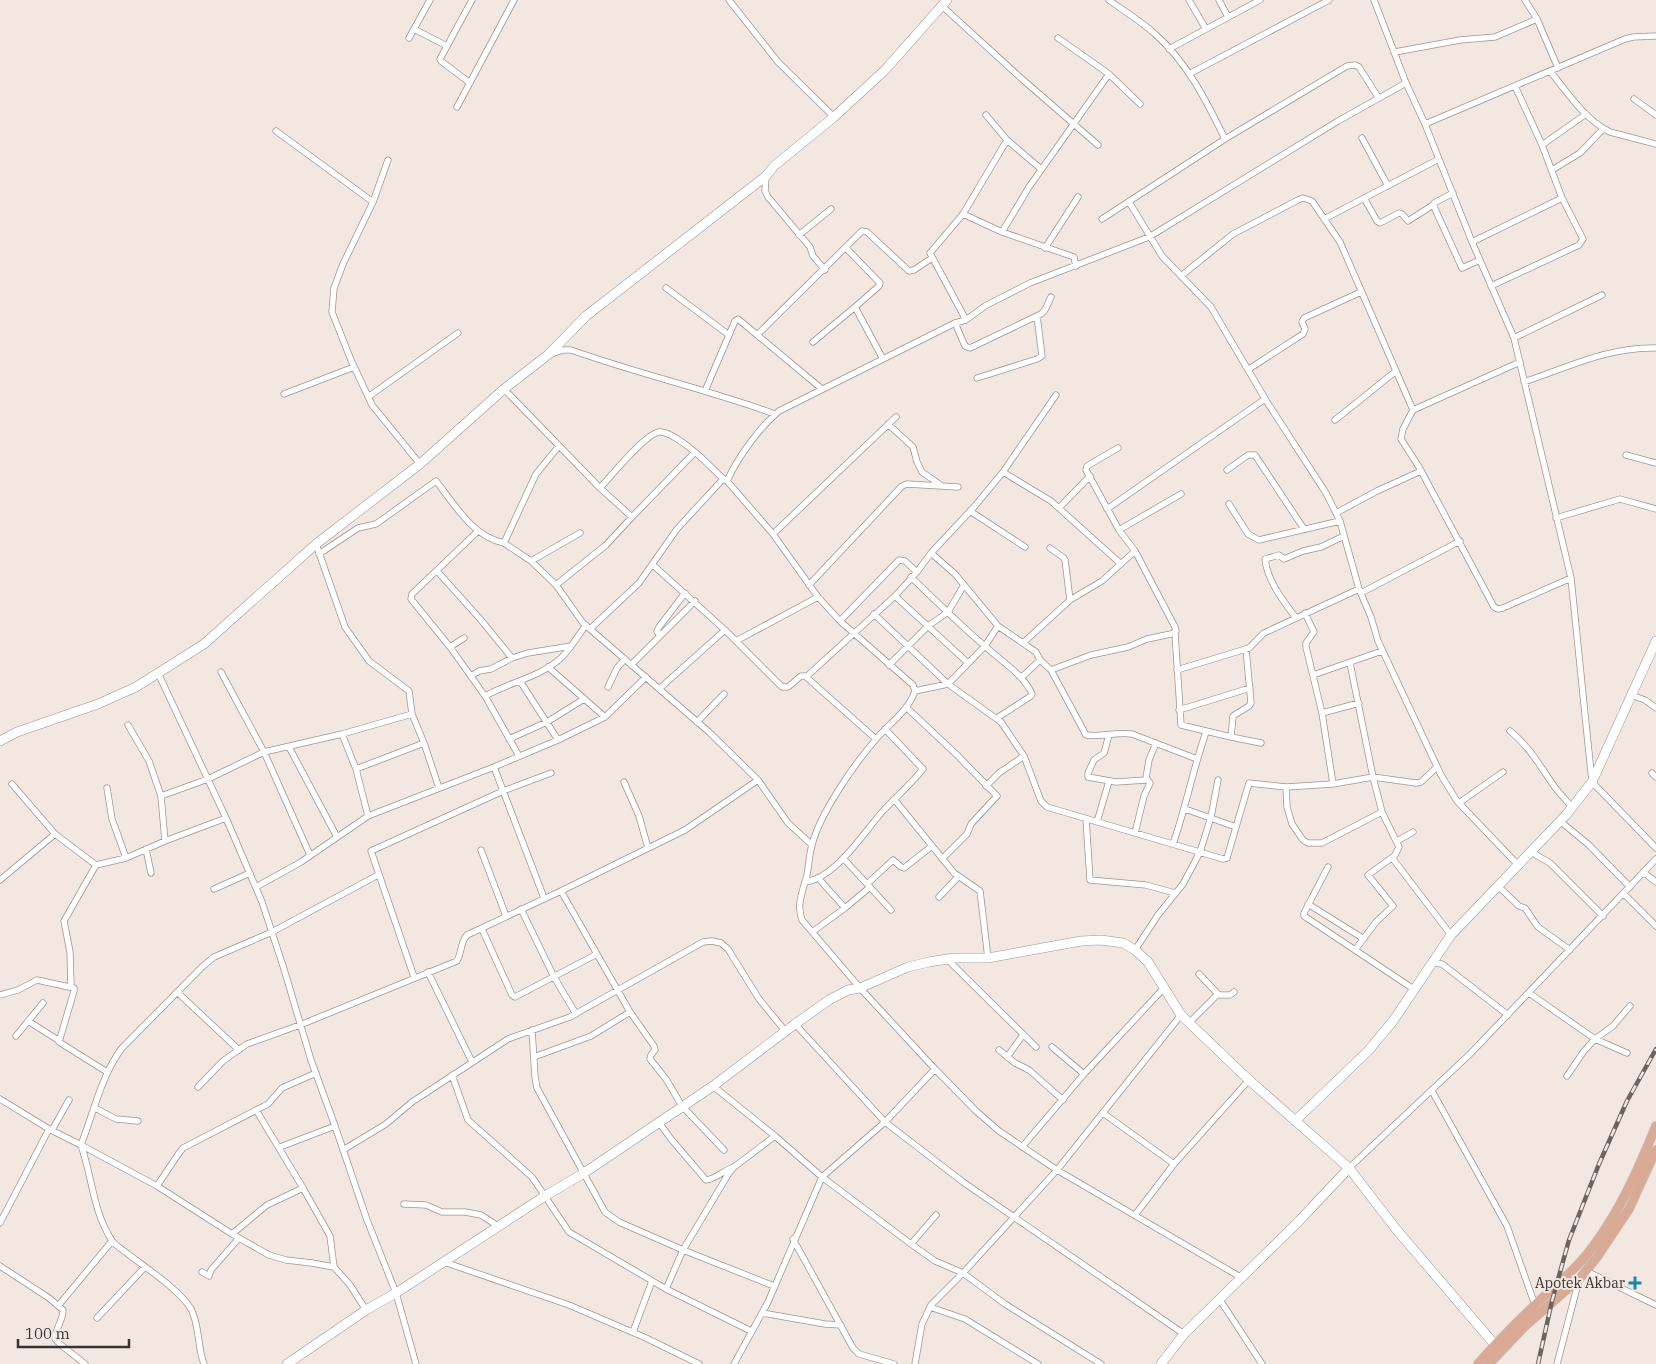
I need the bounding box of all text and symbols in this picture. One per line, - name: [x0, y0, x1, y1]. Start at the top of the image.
- place label: Apotek Akbar: [1535, 1274, 1626, 1292]
- marker: Apotek Akbar: [1629, 1277, 1641, 1289]
- scale bar: [18, 1316, 129, 1348]
- text: 100 m: [25, 1324, 70, 1343]

